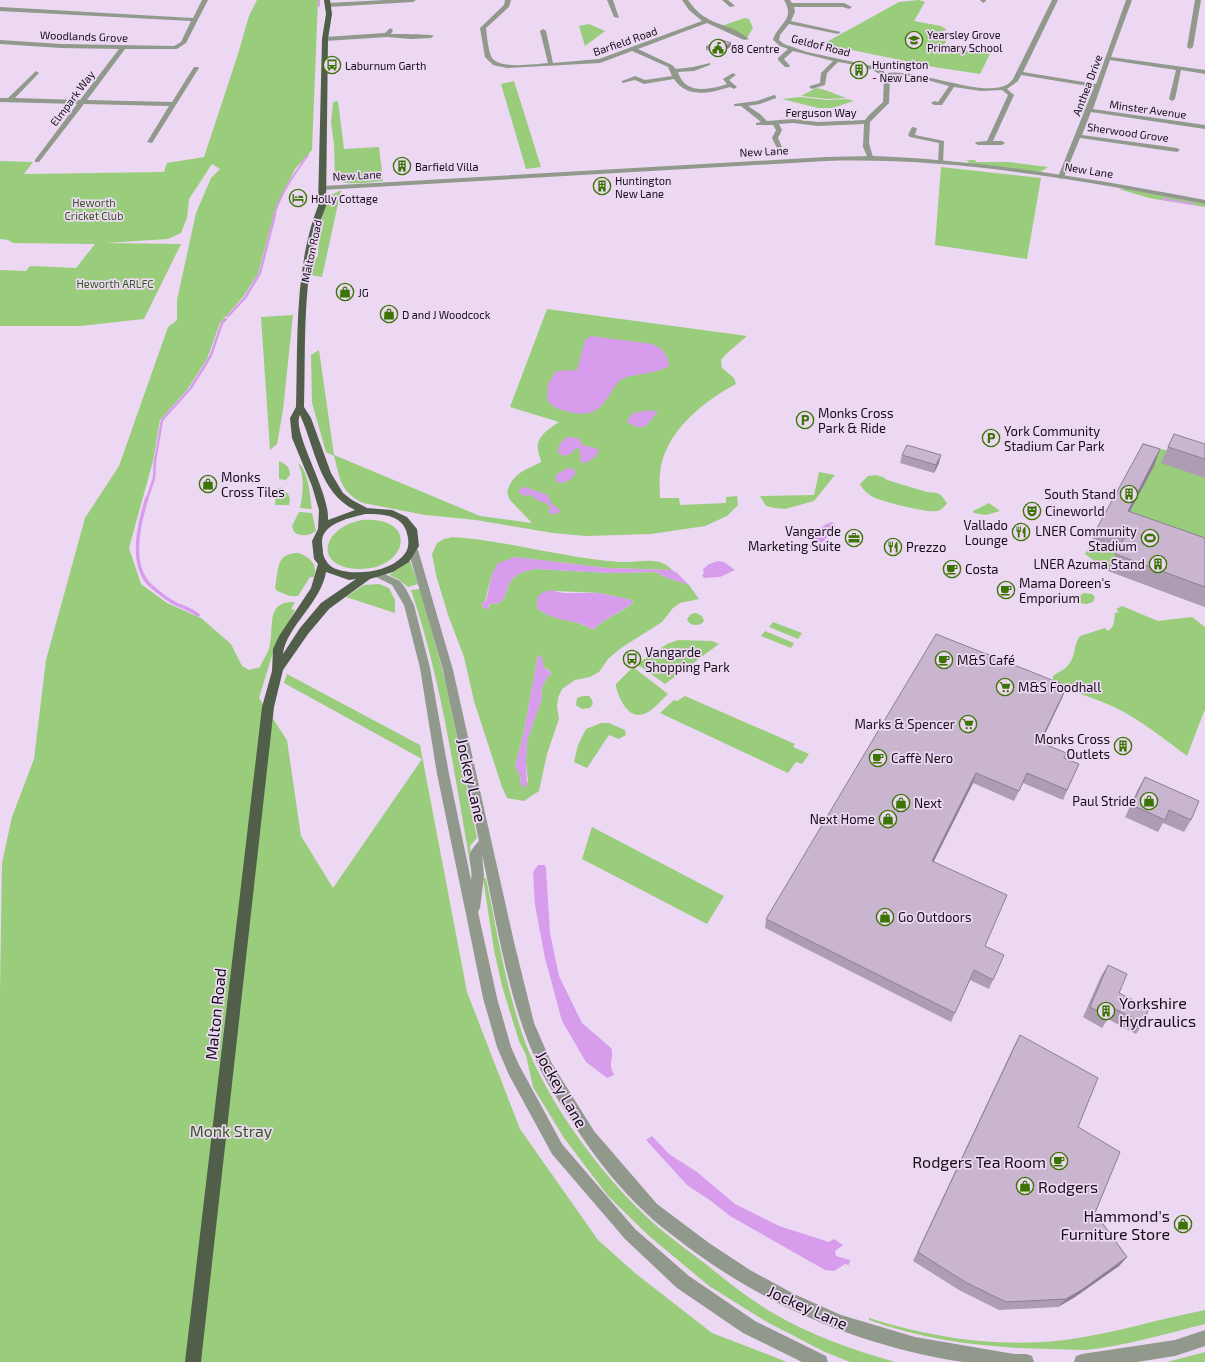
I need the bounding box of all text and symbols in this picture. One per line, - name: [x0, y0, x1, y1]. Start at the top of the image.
- street label: Barfield Road: [591, 24, 659, 58]
- street label: Woodlands Grove: [40, 28, 128, 44]
- place label: Yearsley Grove Primary School: [927, 28, 1003, 54]
- school or university icon: Yearsley Grove Primary School: [904, 30, 924, 50]
- street label: Geldof Road: [790, 31, 852, 59]
- public building icon: 68 Centre: [708, 38, 728, 58]
- place label: 68 Centre: [731, 42, 779, 55]
- street label: Anthea Drive: [1069, 53, 1105, 117]
- bus stop icon: Laburnum Garth: [322, 55, 342, 75]
- place label: Huntington - New Lane: [872, 58, 928, 84]
- place label: Laburnum Garth: [345, 59, 426, 72]
- building icon: Huntington - New Lane: [849, 60, 869, 80]
- street label: Elmpark Way: [47, 68, 97, 128]
- street label: Minster Avenue: [1109, 97, 1187, 121]
- street label: Ferguson Way: [785, 106, 857, 119]
- street label: Sherwood Grove: [1086, 120, 1170, 144]
- street label: New Lane: [739, 143, 789, 159]
- building icon: Barfield Villa: [392, 156, 412, 176]
- place label: Barfield Villa: [415, 160, 479, 173]
- street label: New Lane: [1064, 160, 1114, 180]
- street label: New Lane: [332, 167, 382, 183]
- place label: Huntington New Lane: [615, 174, 671, 200]
- building icon: Huntington New Lane: [592, 176, 612, 196]
- hotel icon: Holly Cottage: [288, 188, 308, 208]
- place label: Holly Cottage: [311, 192, 378, 205]
- park label: Heworth Cricket Club: [65, 196, 123, 222]
- street label: Malton Road: [298, 219, 324, 283]
- park label: Heworth ARLFC: [76, 277, 154, 290]
- shop icon: JG: [335, 282, 355, 302]
- place label: JG: [358, 286, 369, 299]
- shop icon: D and J Woodcock: [379, 304, 399, 324]
- place label: D and J Woodcock: [402, 308, 491, 321]
- place label: Monks Cross Park & Ride: [818, 405, 894, 436]
- parking icon: Monks Cross Park & Ride: [795, 410, 815, 430]
- place label: York Community Stadium Car Park: [1004, 423, 1105, 454]
- parking icon: York Community Stadium Car Park: [981, 428, 1001, 448]
- place label: Monks Cross Tiles: [221, 469, 285, 500]
- shop icon: Monks Cross Tiles: [198, 474, 218, 494]
- building icon: South Stand: [1119, 484, 1139, 504]
- place label: South Stand: [1044, 486, 1116, 502]
- theatre icon: Cineworld: [1022, 501, 1042, 521]
- place label: Cineworld: [1045, 503, 1105, 519]
- place label: Vallado Lounge: [964, 517, 1008, 548]
- restaurant icon: Vallado Lounge: [1011, 522, 1031, 542]
- place label: Vangarde Marketing Suite: [748, 523, 841, 554]
- place label: LNER Community Stadium: [1035, 523, 1137, 554]
- office icon: Vangarde Marketing Suite: [844, 528, 864, 548]
- sports icon: LNER Community Stadium: [1140, 528, 1160, 548]
- restaurant icon: Prezzo: [883, 537, 903, 557]
- place label: Prezzo: [906, 539, 946, 555]
- building icon: LNER Azuma Stand: [1148, 554, 1168, 574]
- place label: LNER Azuma Stand: [1033, 556, 1145, 572]
- cafe icon: Costa: [942, 559, 962, 579]
- place label: Costa: [965, 561, 999, 577]
- place label: Mama Doreen's Emporium: [1019, 575, 1111, 606]
- cafe icon: Mama Doreen's Emporium: [996, 580, 1016, 600]
- place label: Vangarde Shopping Park: [645, 644, 730, 675]
- bus stop icon: Vangarde Shopping Park: [622, 649, 642, 669]
- cafe icon: M&S Café: [934, 650, 954, 670]
- place label: M&S Café: [957, 652, 1015, 668]
- supermarket icon: M&S Foodhall: [995, 677, 1015, 697]
- place label: M&S Foodhall: [1018, 679, 1101, 695]
- supermarket icon: Marks & Spencer: [958, 714, 978, 734]
- place label: Marks & Spencer: [854, 716, 955, 732]
- place label: Monks Cross Outlets: [1034, 731, 1110, 762]
- street label: Jockey Lane: [453, 736, 491, 824]
- building icon: Monks Cross Outlets: [1113, 736, 1133, 756]
- cafe icon: Caffè Nero: [868, 748, 888, 768]
- place label: Caffè Nero: [891, 750, 953, 766]
- shop icon: Paul Stride: [1139, 791, 1159, 811]
- shop icon: Next: [891, 793, 911, 813]
- place label: Paul Stride: [1072, 793, 1136, 809]
- place label: Next: [914, 795, 942, 811]
- shop icon: Next Home: [878, 809, 898, 829]
- place label: Next Home: [810, 811, 875, 827]
- shop icon: Go Outdoors: [875, 907, 895, 927]
- place label: Go Outdoors: [898, 909, 972, 925]
- street label: Malton Road: [201, 967, 229, 1061]
- place label: Yorkshire Hydraulics: [1119, 993, 1196, 1030]
- building icon: Yorkshire Hydraulics: [1096, 1001, 1116, 1021]
- street label: Jockey Lane: [532, 1047, 592, 1131]
- park label: Monk Stray: [190, 1121, 273, 1140]
- cafe icon: Rodgers Tea Room: [1049, 1151, 1069, 1171]
- place label: Rodgers Tea Room: [912, 1152, 1046, 1171]
- shop icon: Rodgers: [1015, 1176, 1035, 1196]
- place label: Rodgers: [1038, 1177, 1098, 1196]
- place label: Hammond's Furniture Store: [1060, 1206, 1170, 1243]
- shop icon: Hammond's Furniture Store: [1173, 1214, 1193, 1234]
- street label: Jockey Lane: [765, 1281, 851, 1333]

